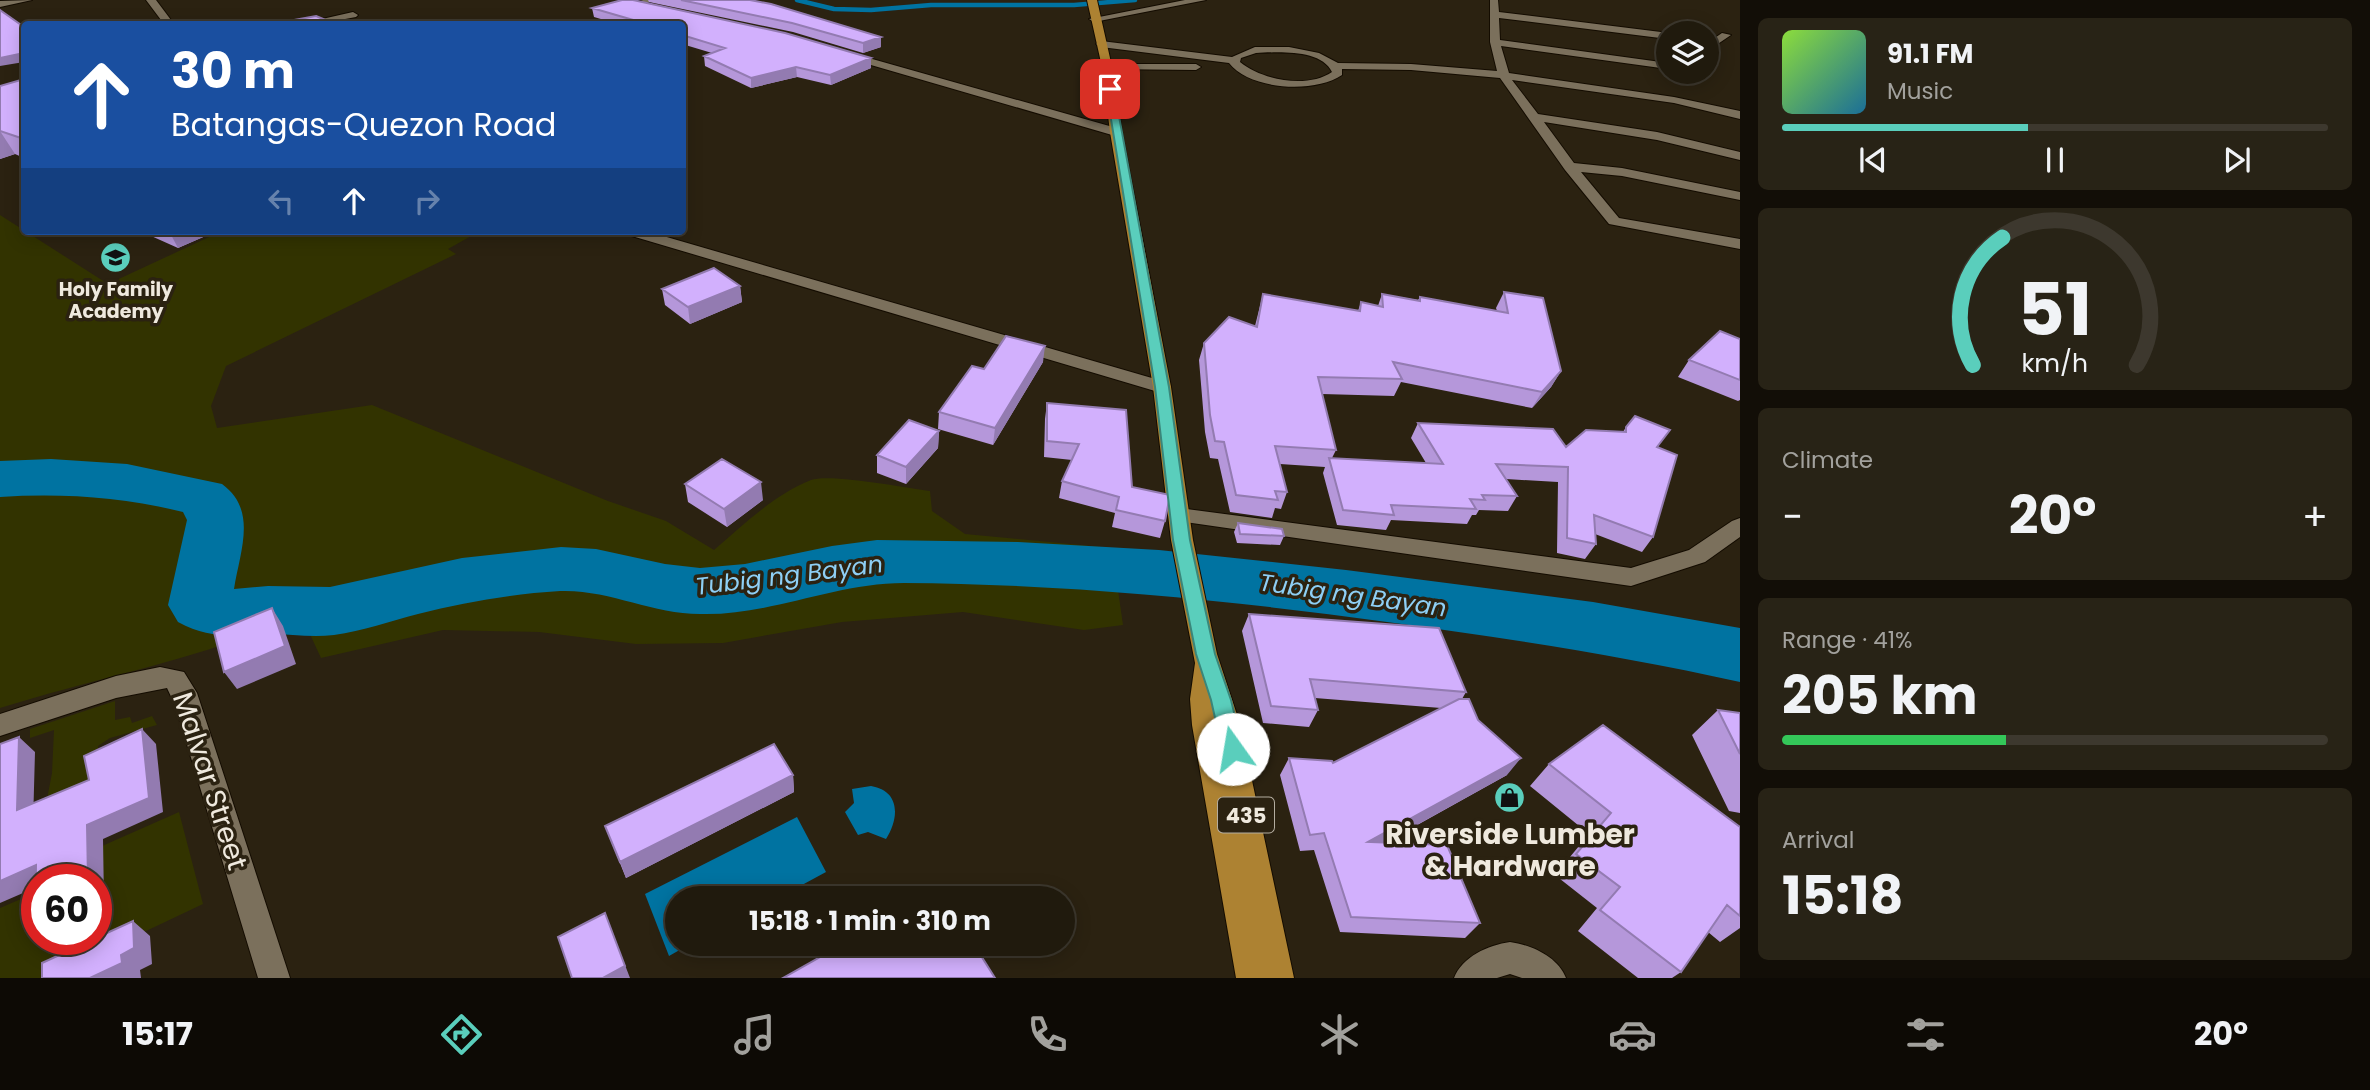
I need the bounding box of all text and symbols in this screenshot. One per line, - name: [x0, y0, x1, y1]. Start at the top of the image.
- map controls: [1656, 21, 1719, 84]
- button: layers: [1656, 21, 1719, 84]
- text: 91.1 FM: [1887, 36, 1973, 72]
- text: 30 m: [171, 37, 295, 105]
- icon: ahead: [56, 49, 147, 140]
- pin: [1080, 59, 1140, 119]
- icon: arrive: [1091, 70, 1129, 108]
- text: Music: [1887, 75, 1953, 107]
- text: Batangas-Quezon Road: [171, 102, 556, 147]
- icon: previous: [1854, 141, 1892, 179]
- icon: pause: [2036, 141, 2074, 179]
- icon: next: [2218, 141, 2256, 179]
- icon: left: [262, 182, 300, 220]
- icon: ahead: [335, 182, 373, 220]
- icon: right: [408, 182, 446, 220]
- school or university icon: Holy Family Academy: [99, 241, 133, 275]
- text: 51: [2018, 259, 2092, 360]
- place label: Holy Family Academy: [59, 276, 174, 325]
- text: km/h: [2022, 346, 2088, 381]
- text: Climate: [1782, 444, 1873, 476]
- text: 20°: [2009, 479, 2096, 552]
- text: −: [1782, 490, 1803, 543]
- text: +: [2302, 490, 2328, 543]
- water label: Tubig ng Bayan: [693, 547, 885, 603]
- water label: Tubig ng Bayan: [1257, 566, 1449, 624]
- text: Range · 41%: [1782, 624, 1913, 656]
- text: 205 km: [1782, 659, 1978, 732]
- street label: Malvar Street: [163, 687, 257, 875]
- position arrow: [1196, 712, 1270, 786]
- shop icon: Riverside Lumber & Hardware: [1493, 780, 1527, 814]
- road number: 435: [1218, 798, 1274, 832]
- place label: Riverside Lumber & Hardware: [1385, 815, 1635, 886]
- text: Arrival: [1782, 824, 1854, 856]
- text: 15:18: [1782, 859, 1903, 932]
- speed limit sign: 60: [21, 864, 112, 955]
- text: 15:18 · 1 min · 310 m: [749, 903, 991, 939]
- icon: directions: [437, 1010, 486, 1059]
- icon: music: [730, 1010, 779, 1059]
- icon: phone: [1023, 1010, 1072, 1059]
- icon: climate: [1315, 1010, 1364, 1059]
- icon: car: [1608, 1010, 1657, 1059]
- icon: filters: [1901, 1010, 1950, 1059]
- text: 15:17: [122, 1011, 193, 1056]
- text: 20°: [2194, 1011, 2248, 1056]

